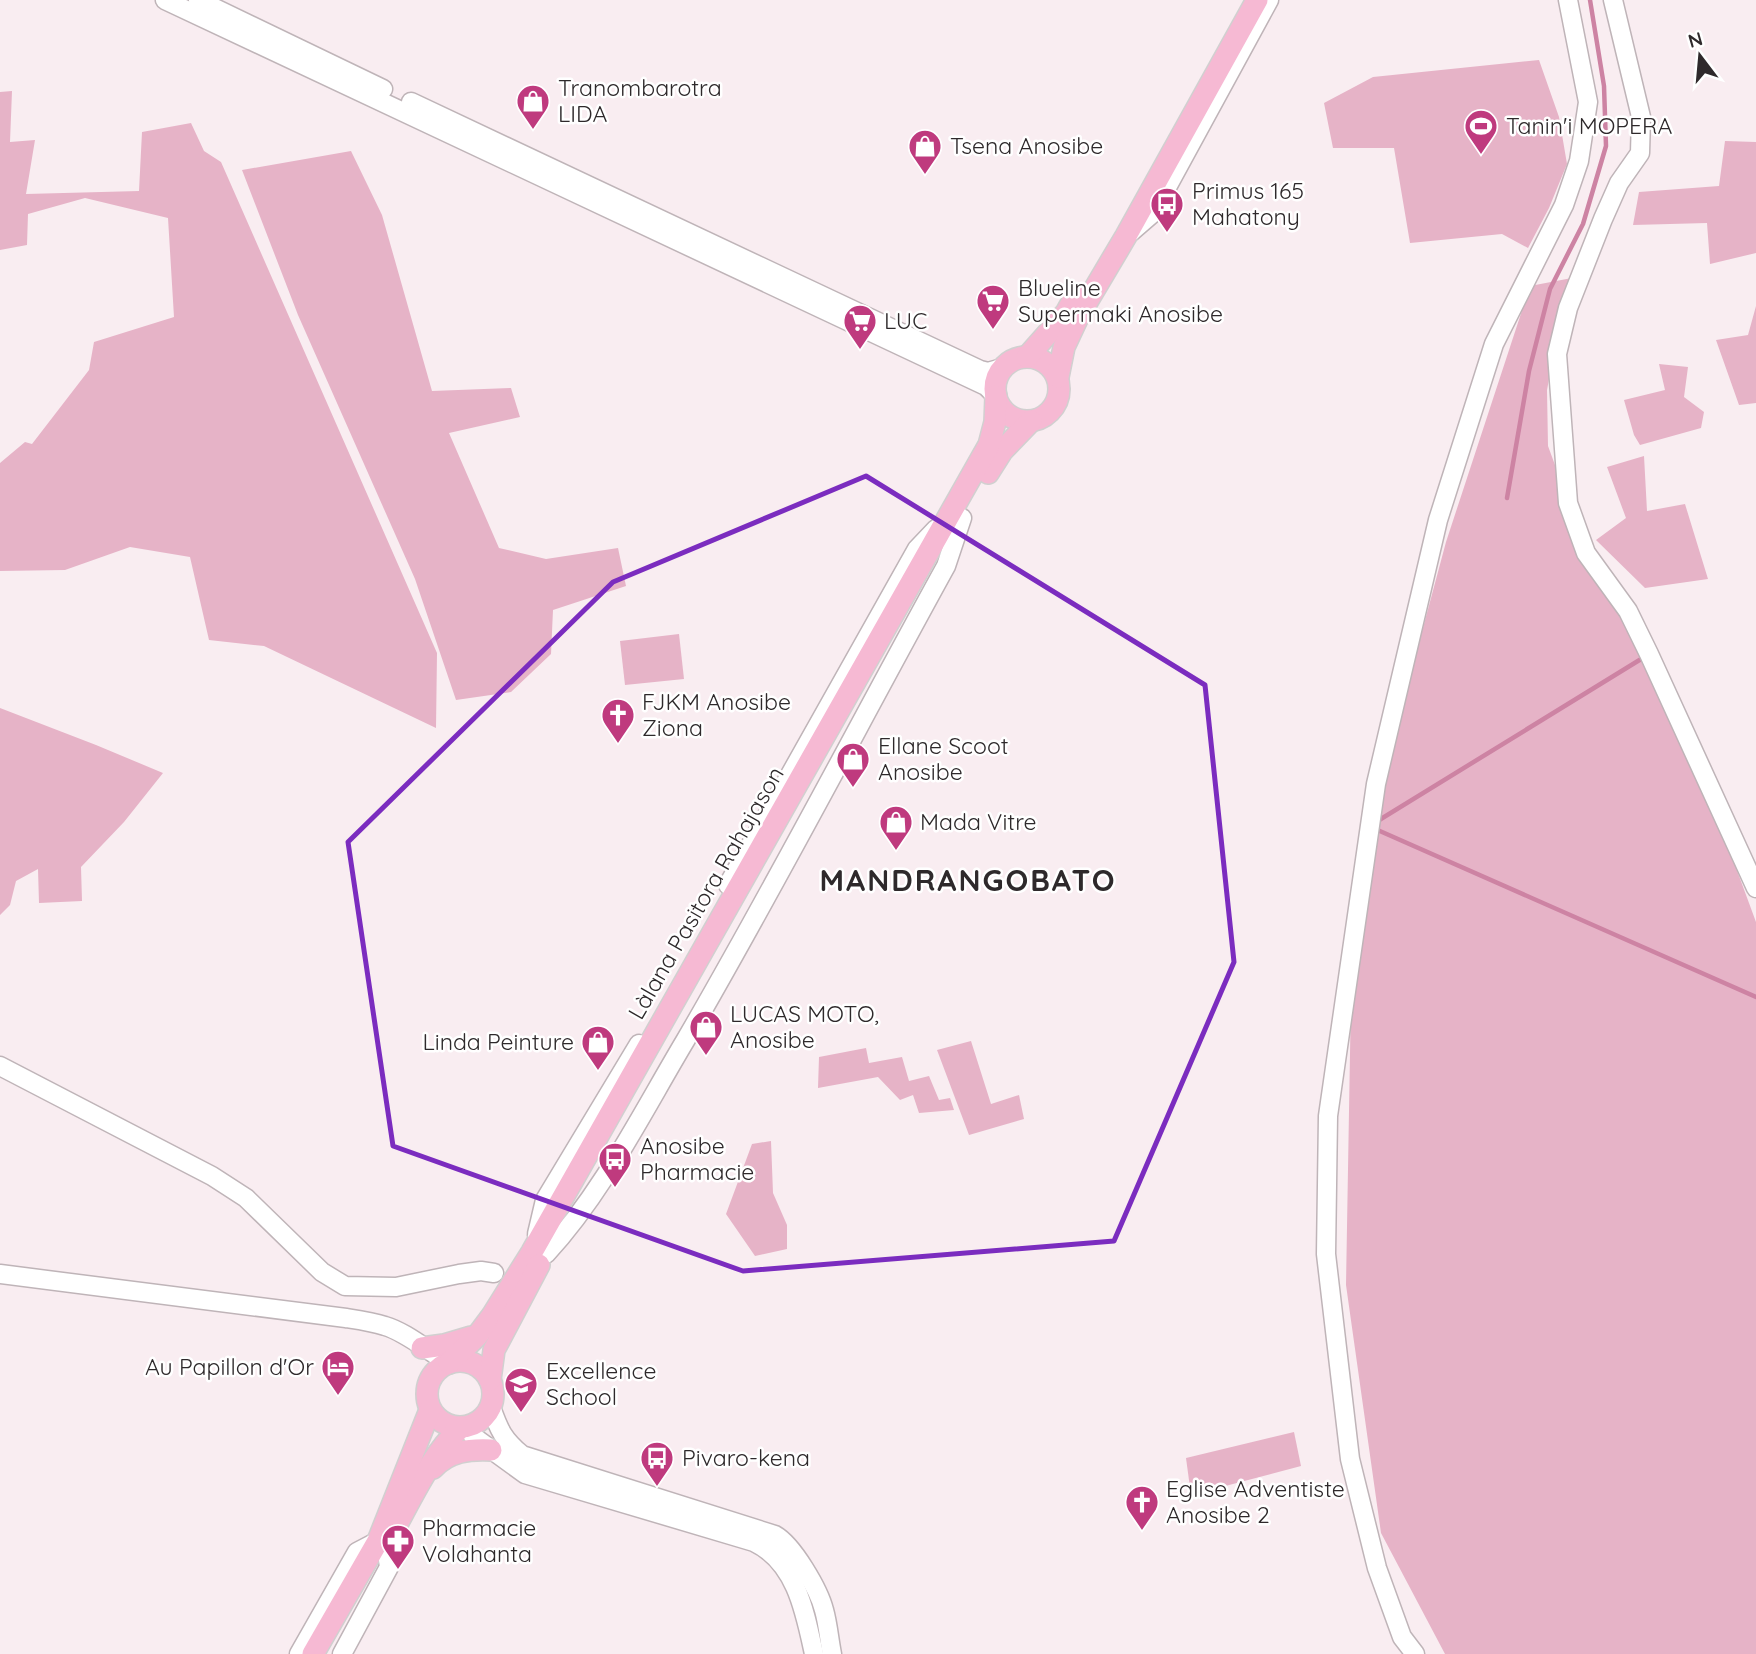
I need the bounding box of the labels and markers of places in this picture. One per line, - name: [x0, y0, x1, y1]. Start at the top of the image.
- place label: Tranombarotra LIDA: [558, 73, 722, 128]
- shop icon: Tranombarotra LIDA: [514, 82, 552, 131]
- sports icon: Tanin'i MOPERA: [1462, 107, 1500, 156]
- place label: Tanin'i MOPERA: [1506, 111, 1673, 140]
- shop icon: Tsena Anosibe: [906, 127, 944, 176]
- place label: Tsena Anosibe: [950, 131, 1103, 160]
- place label: Primus 165 Mahatony: [1192, 176, 1304, 231]
- bus stop icon: Primus 165 Mahatony: [1148, 185, 1186, 234]
- place label: Blueline Supermaki Anosibe: [1018, 273, 1223, 328]
- supermarket icon: Blueline Supermaki Anosibe: [974, 282, 1012, 331]
- supermarket icon: LUC: [841, 302, 879, 351]
- place label: LUC: [884, 306, 927, 335]
- place label: FJKM Anosibe Ziona: [642, 687, 791, 742]
- church icon: FJKM Anosibe Ziona: [599, 696, 637, 745]
- place label: Ellane Scoot Anosibe: [878, 731, 1009, 786]
- shop icon: Ellane Scoot Anosibe: [834, 740, 872, 789]
- shop icon: Mada Vitre: [877, 803, 915, 852]
- place label: Mada Vitre: [920, 807, 1036, 836]
- place label: LUCAS MOTO, Anosibe: [730, 999, 879, 1054]
- shop icon: LUCAS MOTO, Anosibe: [687, 1008, 725, 1057]
- shop icon: Linda Peinture: [579, 1023, 617, 1072]
- place label: Linda Peinture: [422, 1027, 574, 1056]
- place label: Anosibe Pharmacie: [640, 1131, 754, 1186]
- bus stop icon: Anosibe Pharmacie: [596, 1140, 634, 1189]
- hotel icon: Au Papillon d'Or: [319, 1348, 357, 1397]
- place label: Au Papillon d'Or: [145, 1352, 314, 1381]
- place label: Excellence School: [546, 1356, 656, 1411]
- school or university icon: Excellence School: [502, 1365, 540, 1414]
- bus stop icon: Pivaro-kena: [638, 1439, 676, 1488]
- place label: Pivaro-kena: [682, 1443, 810, 1472]
- place label: Eglise Adventiste Anosibe 2: [1166, 1474, 1345, 1529]
- church icon: Eglise Adventiste Anosibe 2: [1123, 1483, 1161, 1532]
- place label: Pharmacie Volahanta: [422, 1513, 536, 1568]
- pharmacy icon: Pharmacie Volahanta: [379, 1522, 417, 1571]

